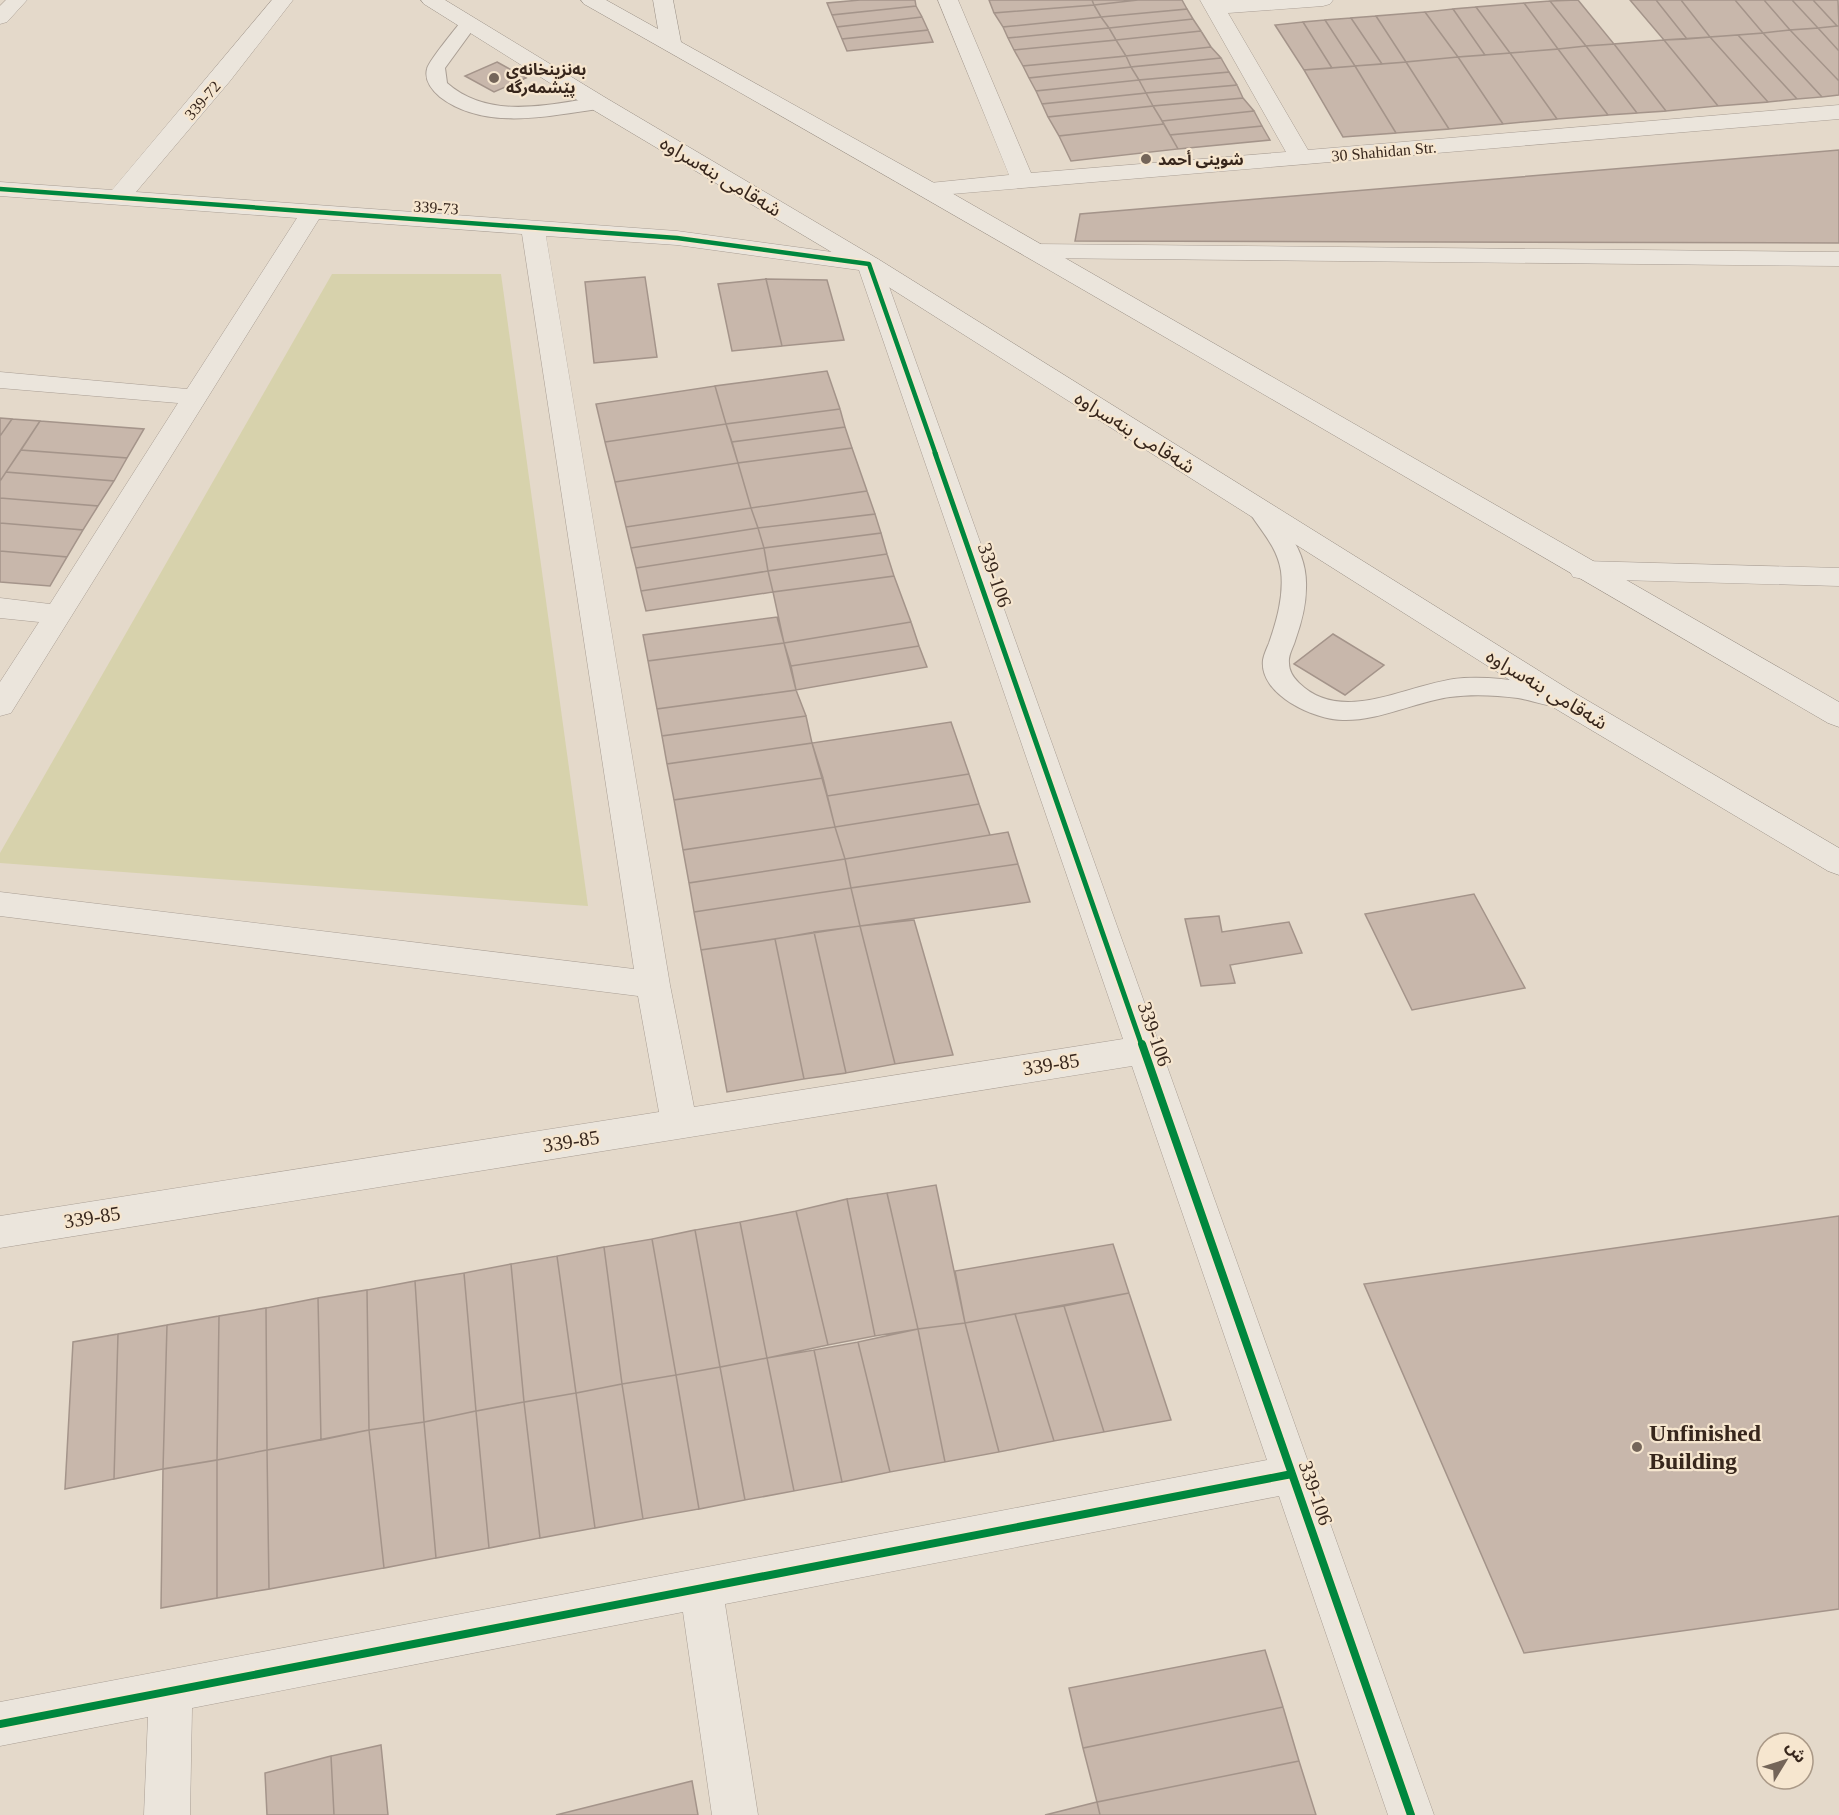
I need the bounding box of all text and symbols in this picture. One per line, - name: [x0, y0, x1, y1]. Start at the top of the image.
- place label: به‌نزینخانه‌ی پێشمه‌رگه: [506, 61, 586, 98]
- marker: به‌نزینخانه‌ی پێشمه‌رگه: [487, 71, 501, 85]
- street label: 339-72: [181, 78, 224, 123]
- street label: شەقامی بنەسراوە: [656, 131, 785, 222]
- street label: 30 Shahidan Str.: [1331, 138, 1437, 165]
- place label: شوینی أحمد: [1158, 150, 1244, 169]
- marker: شوینی أحمد: [1139, 152, 1153, 166]
- street label: 339-73: [413, 197, 459, 218]
- street label: شەقامی بنەسراوە: [1070, 386, 1199, 479]
- street label: 339-106: [974, 540, 1016, 610]
- street label: شەقامی بنەسراوە: [1482, 644, 1611, 735]
- street label: 339-106: [1134, 999, 1176, 1069]
- street label: 339-85: [1021, 1049, 1081, 1079]
- street label: 339-85: [541, 1126, 601, 1156]
- street label: 339-85: [62, 1202, 122, 1232]
- place label: Unfinished Building: [1649, 1420, 1762, 1474]
- marker: Unfinished Building: [1630, 1440, 1644, 1454]
- street label: 339-106: [1295, 1458, 1337, 1528]
- north arrow: [1755, 1731, 1815, 1791]
- text: ش: [1782, 1738, 1810, 1767]

